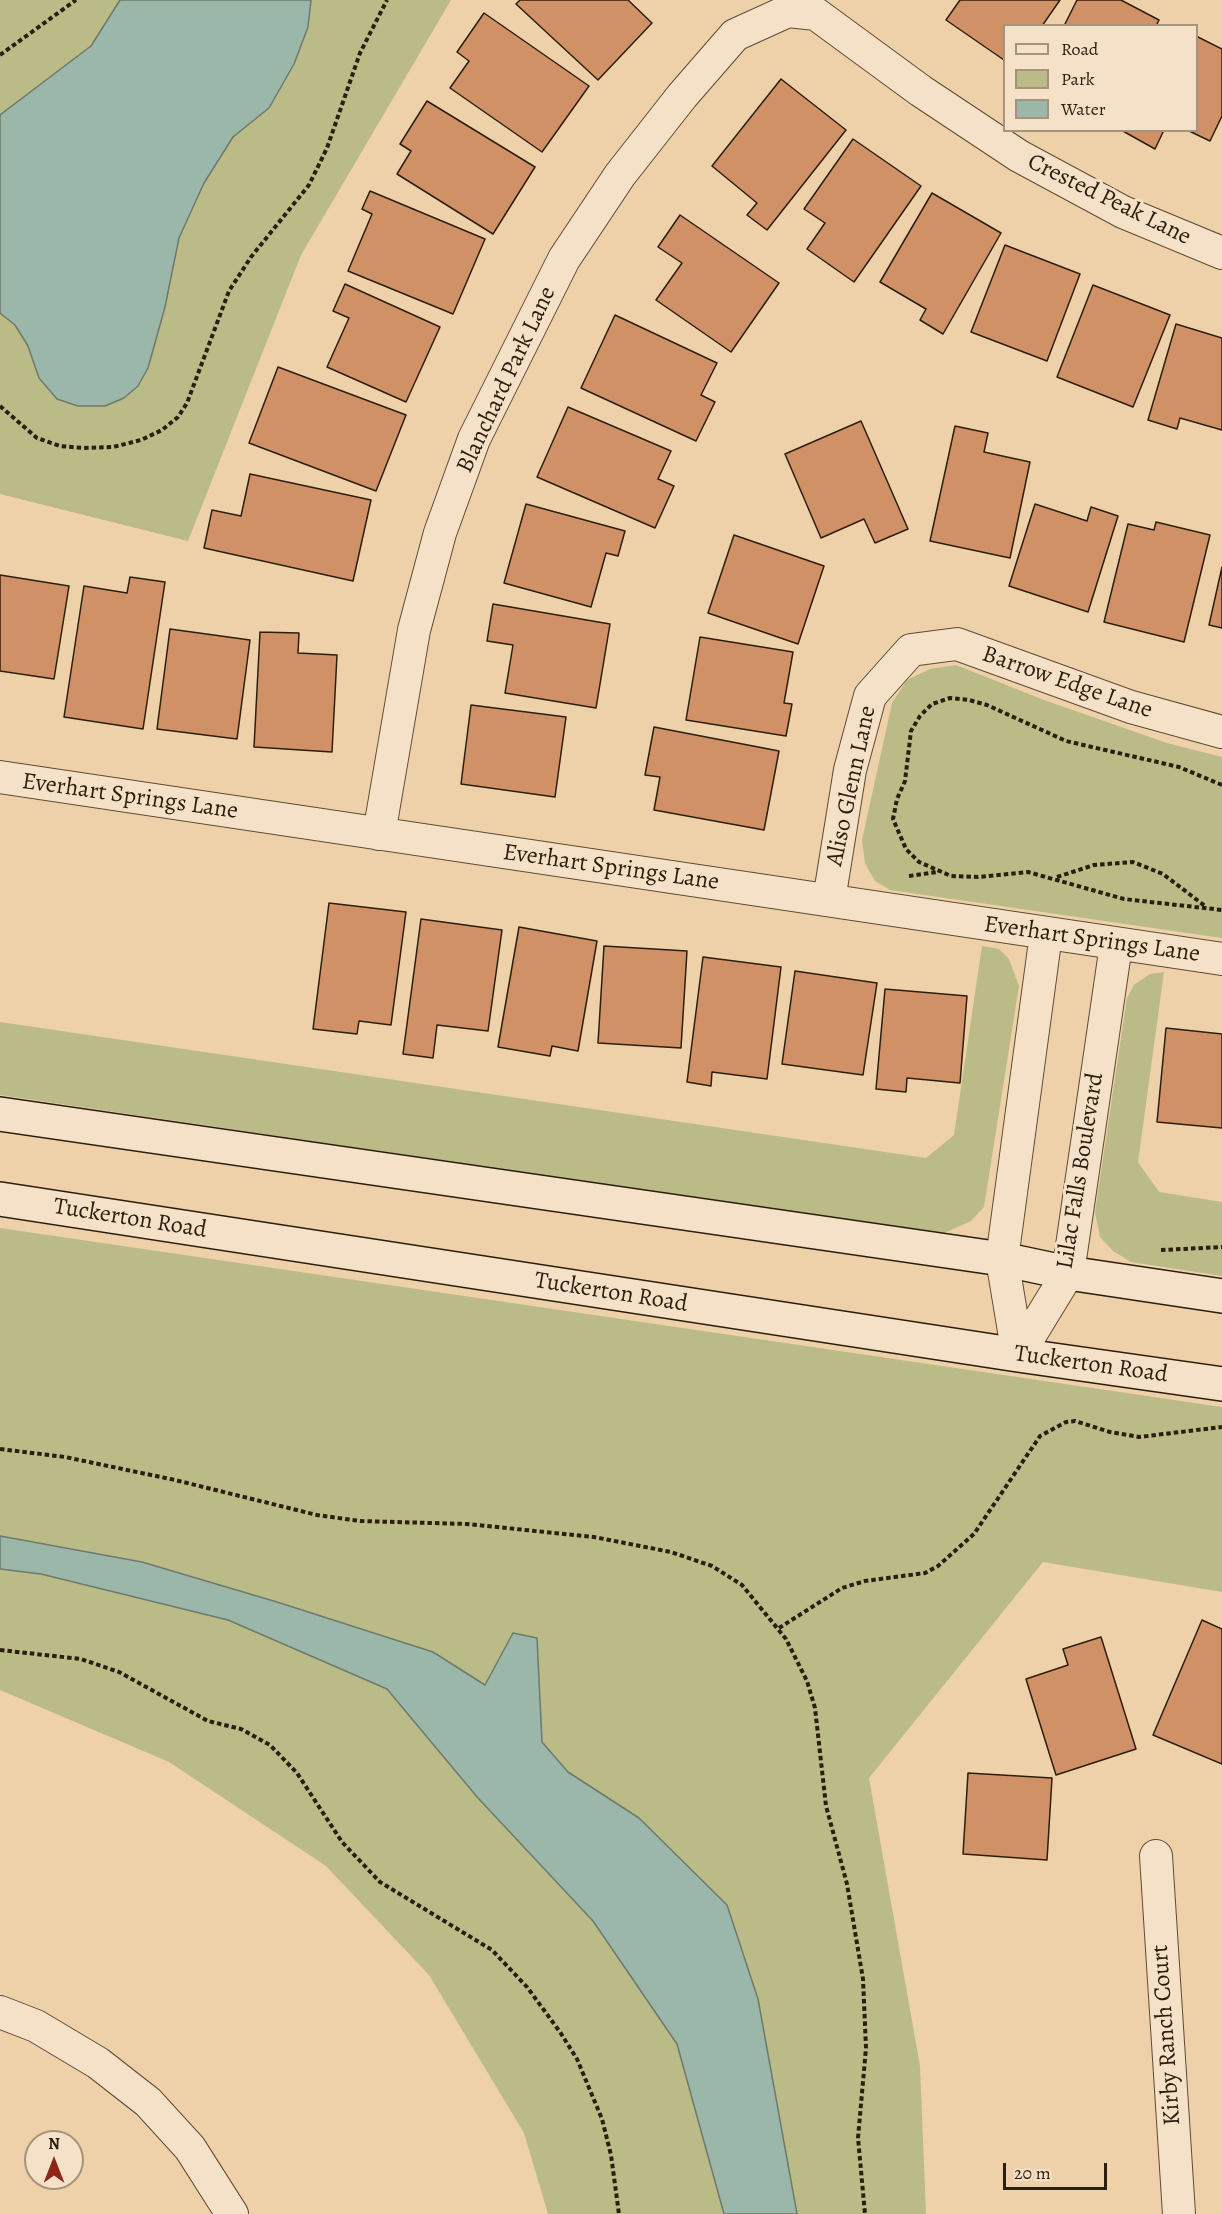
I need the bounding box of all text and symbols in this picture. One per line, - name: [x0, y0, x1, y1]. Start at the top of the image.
- legend: [1003, 24, 1198, 132]
- text: Road: [1061, 37, 1098, 61]
- text: Park: [1061, 67, 1095, 91]
- text: Water: [1061, 97, 1106, 121]
- street label: Crested Peak Lane: [1023, 148, 1195, 252]
- street label: Blanchard Park Lane: [451, 282, 563, 478]
- street label: Barrow Edge Lane: [978, 640, 1156, 726]
- street label: Aliso Glenn Lane: [821, 703, 883, 869]
- street label: Everhart Springs Lane: [20, 768, 240, 826]
- street label: Everhart Springs Lane: [501, 839, 721, 897]
- street label: Everhart Springs Lane: [982, 911, 1202, 969]
- street label: Lilac Falls Boulevard: [1051, 1071, 1111, 1271]
- street label: Tuckerton Road: [51, 1193, 209, 1245]
- street label: Tuckerton Road: [532, 1267, 690, 1319]
- street label: Tuckerton Road: [1012, 1340, 1170, 1390]
- street label: Kirby Ranch Court: [1146, 1944, 1188, 2126]
- north arrow: [24, 2130, 84, 2190]
- text: N: [48, 2133, 60, 2155]
- scale bar: [1006, 2151, 1110, 2189]
- text: 20 m: [1014, 2161, 1051, 2185]

